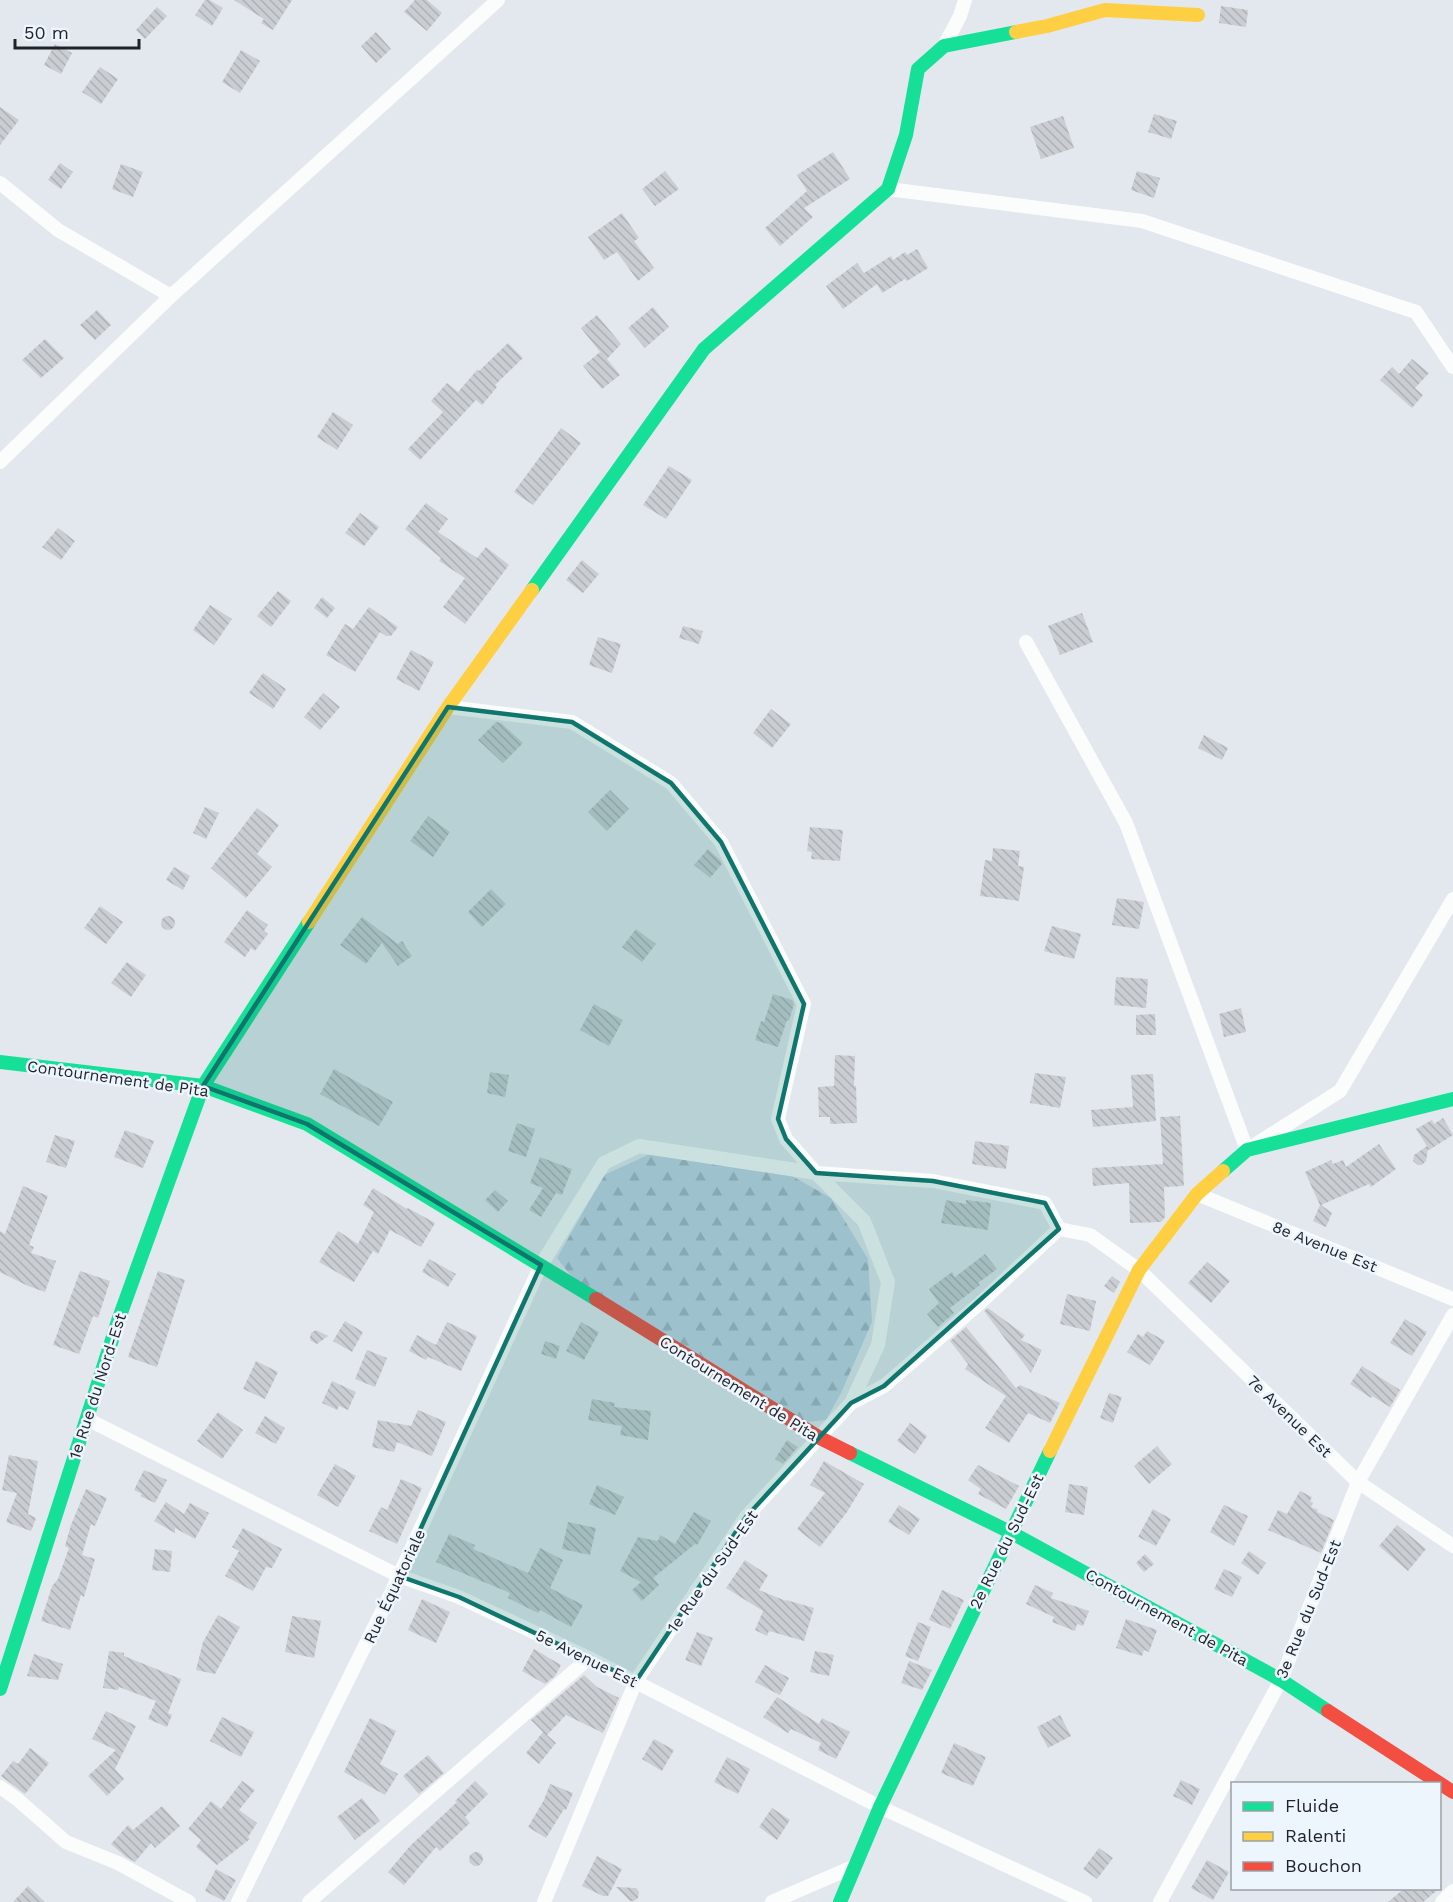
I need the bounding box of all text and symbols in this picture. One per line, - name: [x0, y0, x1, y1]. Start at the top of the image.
- scale bar: [15, 12, 140, 50]
- text: 50 m: [24, 22, 69, 43]
- street label: Contournement de Pita: [26, 1056, 210, 1101]
- street label: 8e Avenue Est: [1270, 1217, 1380, 1276]
- street label: 1e Rue du Nord-Est: [65, 1311, 130, 1462]
- street label: Contournement de Pita: [656, 1332, 821, 1445]
- street label: 7e Avenue Est: [1244, 1371, 1336, 1462]
- street label: 2e Rue du Sud-Est: [965, 1470, 1048, 1612]
- street label: 1e Rue du Sud-Est: [663, 1506, 762, 1636]
- street label: Rue Équatoriale: [360, 1526, 429, 1646]
- street label: 3e Rue du Sud-Est: [1272, 1537, 1345, 1681]
- street label: Contournement de Pita: [1082, 1565, 1251, 1670]
- street label: 5e Avenue Est: [533, 1626, 641, 1691]
- legend: [1231, 1782, 1441, 1890]
- text: Fluide: [1285, 1795, 1339, 1816]
- text: Ralenti: [1285, 1825, 1346, 1846]
- text: Bouchon: [1285, 1855, 1362, 1876]

